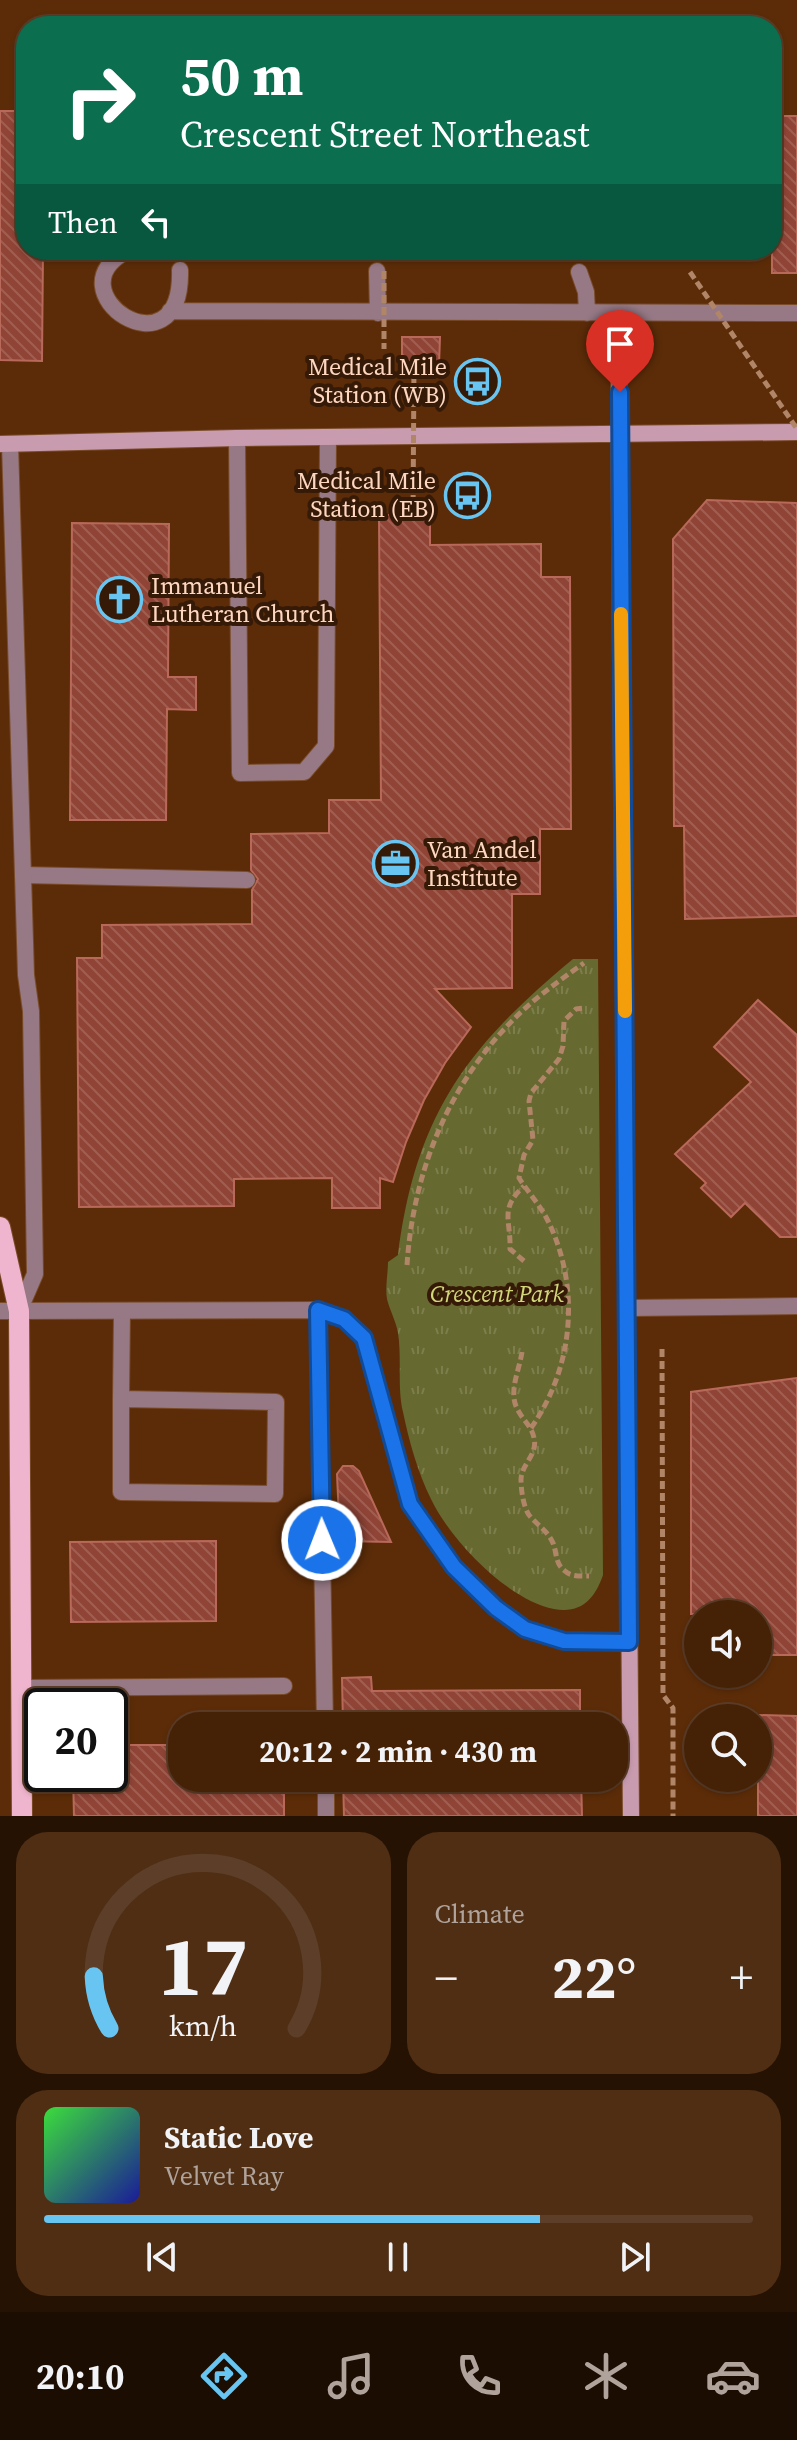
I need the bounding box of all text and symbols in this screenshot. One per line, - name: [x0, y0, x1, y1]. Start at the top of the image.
- text: 50 m: [180, 37, 303, 114]
- icon: right: [48, 48, 152, 152]
- text: Crescent Street Northeast: [180, 110, 589, 159]
- icon: left: [134, 200, 178, 244]
- text: Then: [48, 202, 118, 243]
- pin: [586, 310, 654, 392]
- icon: arrive: [598, 322, 642, 366]
- place label: Medical Mile Station (WB): [308, 350, 447, 411]
- bus stop icon: Medical Mile Station (WB): [454, 357, 502, 405]
- place label: Medical Mile Station (EB): [297, 464, 436, 525]
- bus stop icon: Medical Mile Station (EB): [443, 471, 491, 519]
- place label: Immanuel Lutheran Church: [151, 569, 335, 630]
- church icon: Immanuel Lutheran Church: [96, 576, 144, 624]
- place label: Van Andel Institute: [427, 833, 537, 894]
- office icon: Van Andel Institute: [372, 840, 420, 888]
- park label: Crescent Park: [430, 1277, 565, 1310]
- position arrow: [280, 1498, 364, 1582]
- map controls: [684, 1600, 772, 1792]
- button: sound: [684, 1600, 772, 1688]
- speed limit sign: 20: [24, 1688, 128, 1792]
- button: search: [684, 1704, 772, 1792]
- text: 20:12 · 2 min · 430 m: [259, 1731, 537, 1772]
- text: Climate: [435, 1896, 525, 1932]
- text: 17: [158, 1909, 248, 2023]
- text: 22°: [551, 1936, 636, 2018]
- text: −: [435, 1947, 458, 2008]
- text: +: [730, 1947, 753, 2008]
- text: km/h: [169, 2006, 237, 2046]
- text: Static Love: [164, 2117, 313, 2158]
- text: Velvet Ray: [164, 2158, 284, 2194]
- icon: previous: [140, 2235, 184, 2279]
- icon: pause: [376, 2235, 420, 2279]
- icon: next: [613, 2235, 657, 2279]
- icon: directions: [196, 2348, 252, 2404]
- icon: music: [323, 2348, 379, 2404]
- icon: phone: [451, 2348, 507, 2404]
- icon: climate: [578, 2348, 634, 2404]
- icon: car: [705, 2348, 761, 2404]
- text: 20:10: [36, 2352, 125, 2401]

